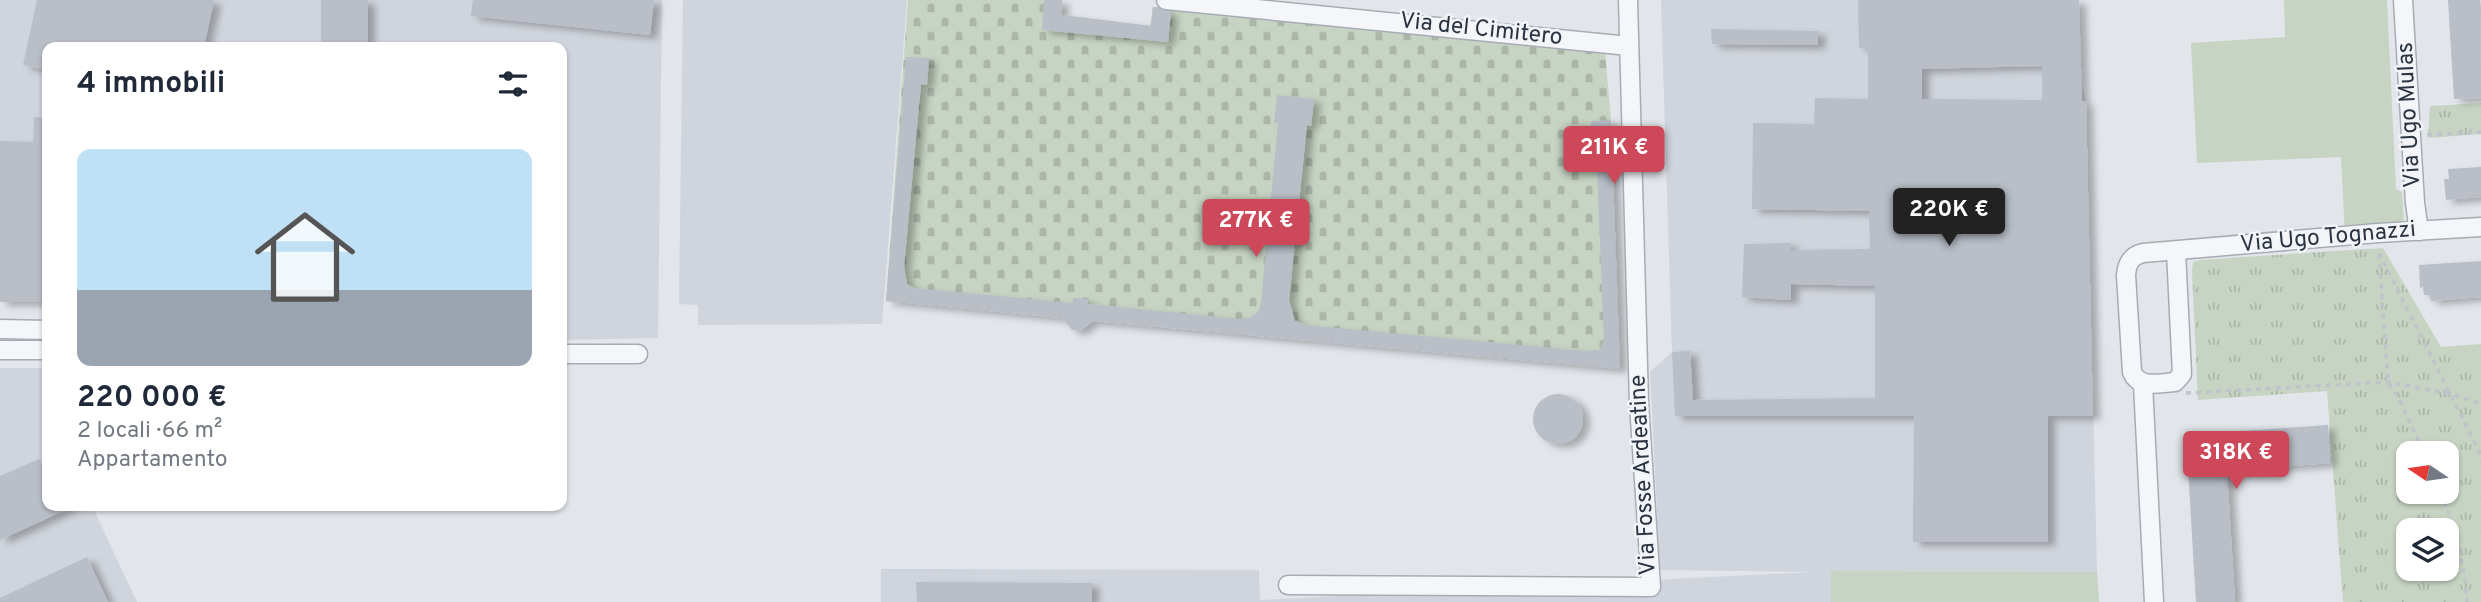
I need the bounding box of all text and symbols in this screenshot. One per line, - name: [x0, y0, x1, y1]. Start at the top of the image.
- street label: Via del Cimitero: [1398, 7, 1564, 53]
- street label: Via Ugo Mulas: [2392, 42, 2428, 188]
- icon: filters: [494, 65, 532, 103]
- text: 4 immobili: [77, 66, 225, 103]
- pin: 211K €: [1557, 127, 1671, 186]
- text: 211K €: [1579, 134, 1649, 163]
- pin: 220K €: [1892, 188, 2006, 248]
- icon: home: [242, 194, 368, 320]
- text: 220K €: [1909, 196, 1989, 225]
- pin: 277K €: [1199, 200, 1313, 259]
- text: 277K €: [1218, 207, 1294, 236]
- street label: Via Ugo Tognazzi: [2239, 216, 2417, 260]
- street label: Via Fosse Ardeatine: [1624, 374, 1664, 576]
- text: 220 000 €: [77, 380, 227, 417]
- text: 2 locali · 66 m²: [77, 417, 222, 446]
- pin: 318K €: [2179, 432, 2293, 491]
- text: 318K €: [2199, 439, 2273, 468]
- north arrow: [2396, 441, 2459, 504]
- map controls: [2396, 441, 2459, 581]
- text: Appartamento: [77, 446, 228, 475]
- button: layers: [2396, 518, 2459, 581]

